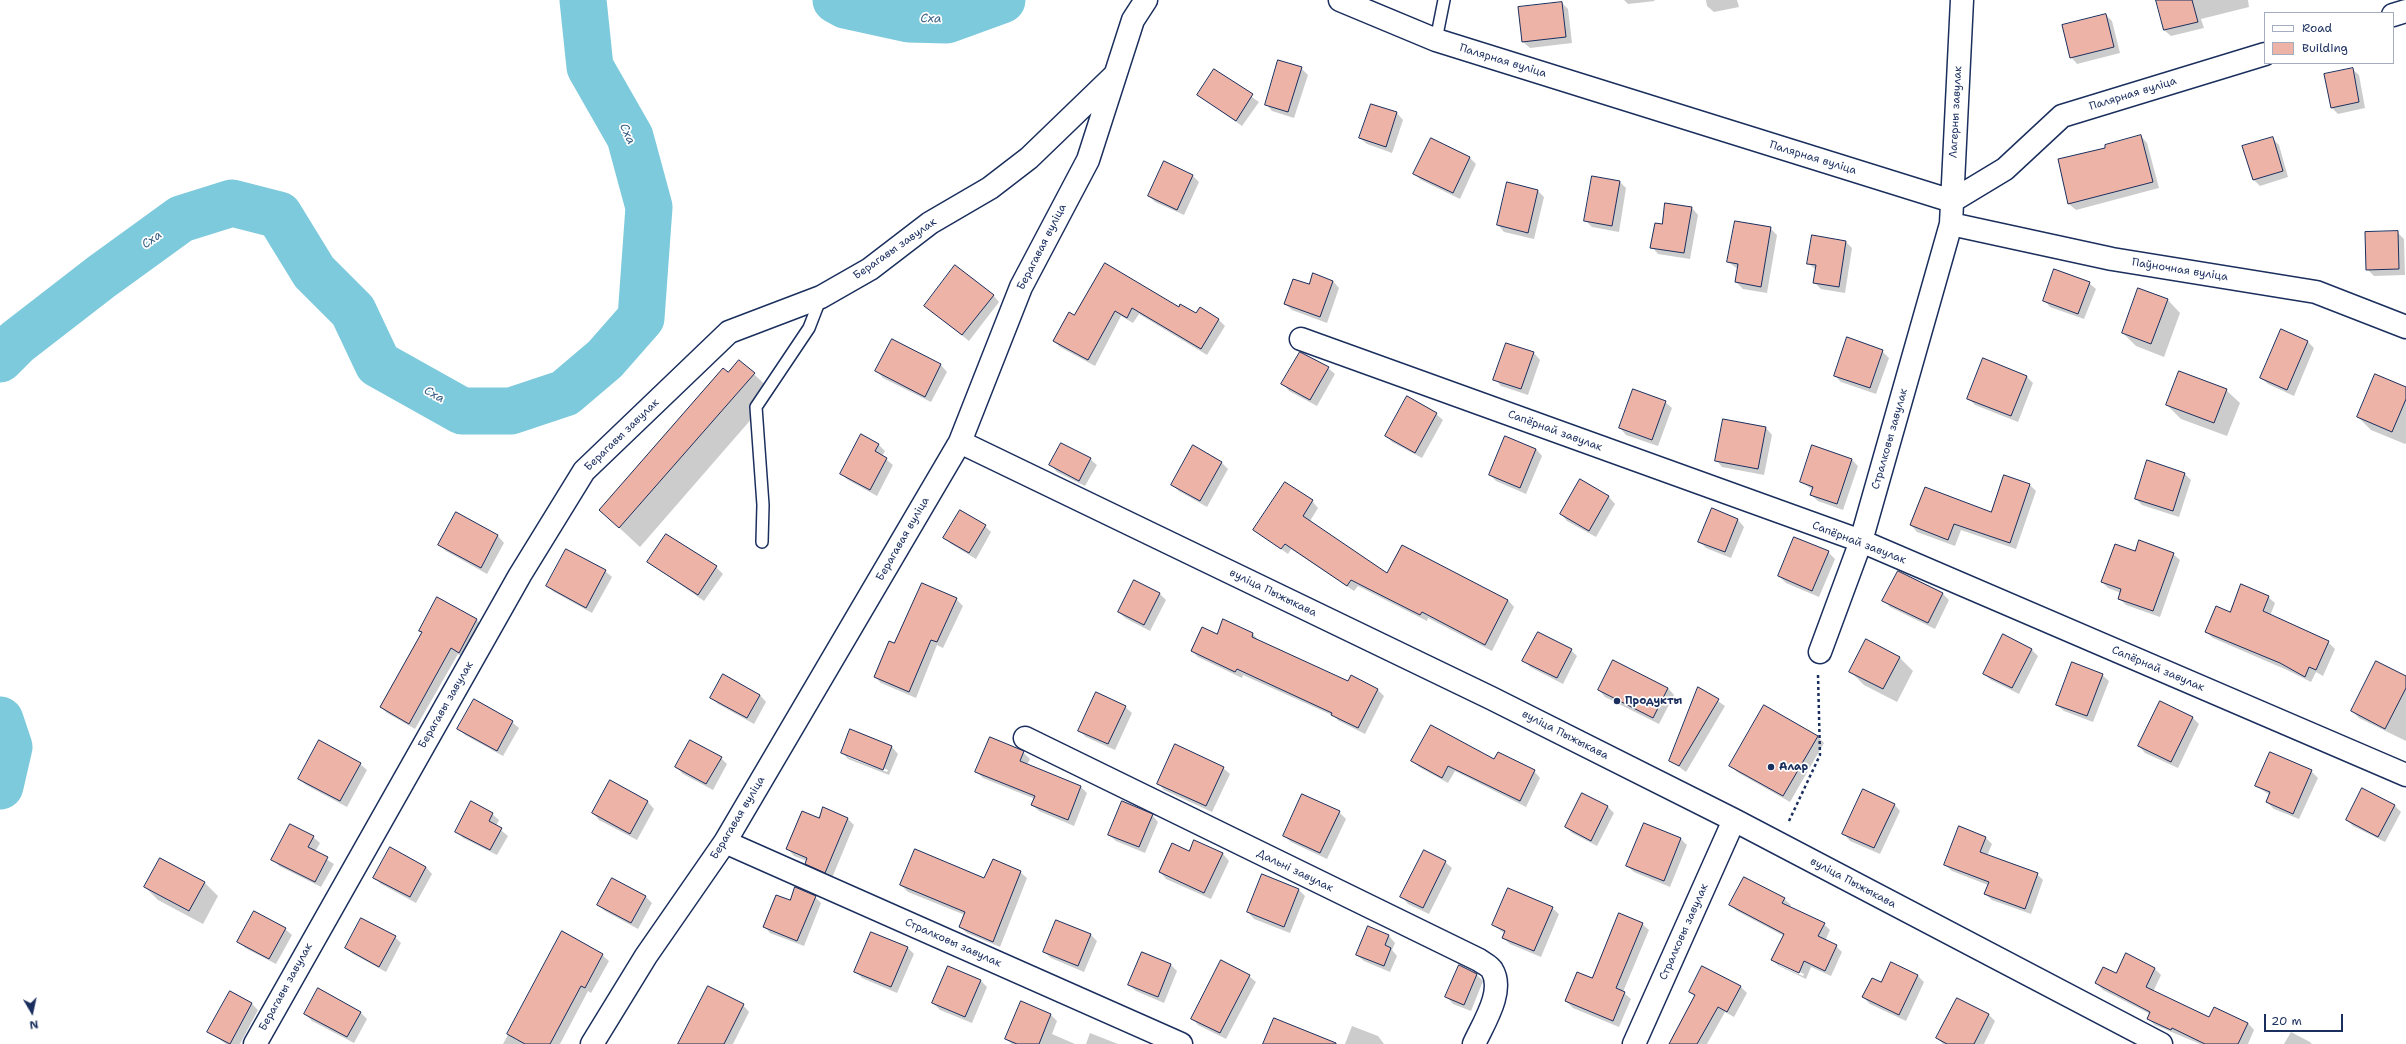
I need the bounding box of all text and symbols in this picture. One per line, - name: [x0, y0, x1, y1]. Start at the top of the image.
- water label: Сха: [920, 12, 942, 26]
- legend: [2264, 12, 2394, 64]
- text: Road: [2302, 20, 2332, 36]
- text: Building: [2302, 40, 2348, 56]
- street label: Палярная вуліца: [1458, 41, 1548, 81]
- street label: Лагерны завулак: [1947, 66, 1965, 158]
- street label: Палярная вуліца: [2088, 74, 2178, 114]
- water label: Сха: [616, 121, 638, 147]
- street label: Палярная вуліца: [1768, 138, 1858, 178]
- street label: Берагавая вуліца: [1015, 202, 1069, 292]
- street label: Берагавы завулак: [851, 215, 939, 283]
- water label: Сха: [139, 228, 165, 252]
- street label: Паўночная вуліца: [2131, 256, 2229, 284]
- water label: Сха: [421, 384, 447, 406]
- street label: Стралковы завулак: [1869, 387, 1911, 491]
- street label: Берагавы завулак: [582, 396, 662, 474]
- street label: Сапёрнай завулак: [1506, 408, 1604, 454]
- street label: Берагавая вуліца: [874, 495, 932, 583]
- street label: Сапёрнай завулак: [1810, 519, 1908, 567]
- street label: вуліца Пыжыкава: [1227, 566, 1319, 620]
- street label: Сапёрнай завулак: [2110, 643, 2206, 695]
- street label: Берагавы завулак: [416, 659, 476, 751]
- place label: Продукты: [1625, 694, 1682, 708]
- marker: Продукты: [1612, 696, 1622, 706]
- street label: вуліца Пыжыкава: [1519, 707, 1611, 763]
- place label: Алар: [1779, 760, 1808, 774]
- marker: Алар: [1766, 762, 1776, 772]
- street label: Берагавая вуліца: [708, 774, 768, 862]
- street label: Дальні завулак: [1255, 847, 1335, 895]
- street label: вуліца Пыжыкава: [1808, 855, 1898, 911]
- street label: Стралковы завулак: [1657, 882, 1711, 982]
- street label: Стралковы завулак: [903, 916, 1003, 970]
- street label: Берагавы завулак: [256, 941, 316, 1033]
- north arrow: [12, 992, 52, 1032]
- scale bar: [2266, 1006, 2345, 1032]
- text: 20 m: [2271, 1013, 2302, 1029]
- text: N: [28, 1016, 39, 1032]

